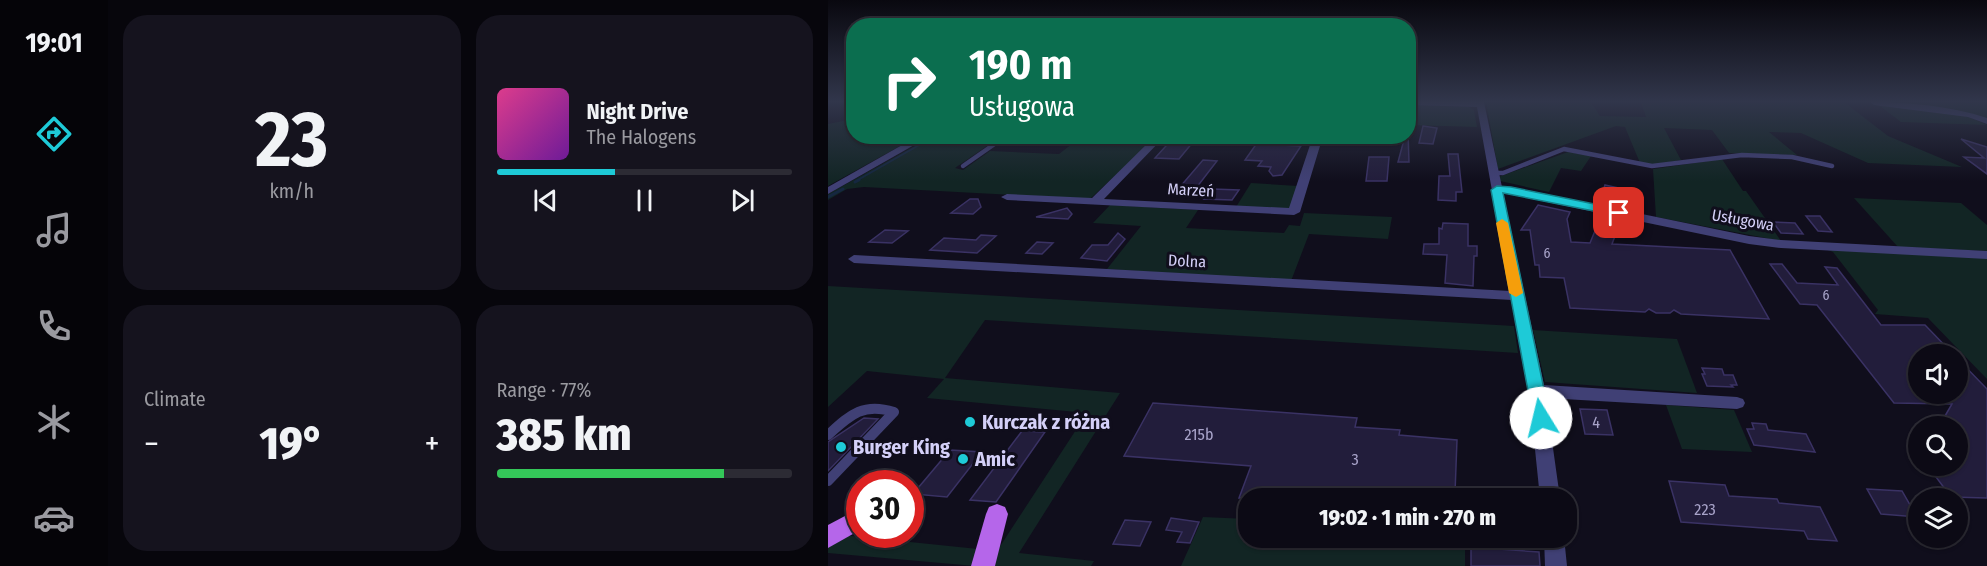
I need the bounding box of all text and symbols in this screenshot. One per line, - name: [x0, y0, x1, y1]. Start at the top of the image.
- text: 19:01: [25, 27, 83, 59]
- text: 190 m: [969, 40, 1072, 90]
- icon: right: [870, 42, 948, 120]
- text: Usługowa: [969, 91, 1075, 123]
- text: 23: [255, 93, 328, 187]
- text: Night Drive: [587, 98, 688, 125]
- icon: directions: [33, 113, 75, 155]
- text: The Halogens: [587, 125, 696, 149]
- text: km/h: [269, 179, 314, 203]
- street label: Marzeń: [1167, 179, 1215, 201]
- icon: previous: [529, 184, 562, 217]
- icon: pause: [628, 184, 661, 217]
- icon: next: [726, 184, 759, 217]
- pin: [1593, 187, 1644, 238]
- icon: arrive: [1602, 196, 1635, 229]
- street label: Usługowa: [1710, 205, 1776, 235]
- icon: music: [33, 209, 75, 251]
- house number: 6: [1544, 245, 1551, 262]
- street label: Dolna: [1167, 251, 1207, 271]
- house number: 6: [1823, 287, 1830, 304]
- icon: phone: [33, 305, 75, 347]
- map controls: [1908, 344, 1968, 548]
- button: sound: [1908, 344, 1968, 404]
- text: Range · 77%: [497, 378, 592, 402]
- position arrow: [1509, 386, 1573, 450]
- text: Climate: [144, 387, 206, 411]
- icon: climate: [33, 401, 75, 443]
- text: 385 km: [497, 408, 632, 462]
- place label: Kurczak z różna: [982, 410, 1110, 434]
- house number: 4: [1592, 413, 1600, 432]
- marker: Kurczak z różna: [963, 415, 977, 429]
- button: search: [1908, 416, 1968, 476]
- text: 19°: [260, 417, 324, 471]
- text: −: [144, 424, 159, 464]
- text: +: [424, 424, 440, 464]
- house number: 215b: [1185, 425, 1213, 444]
- place label: Burger King: [853, 435, 950, 459]
- marker: Burger King: [834, 440, 848, 454]
- place label: Amic: [974, 447, 1015, 471]
- house number: 3: [1351, 450, 1359, 469]
- marker: Amic: [956, 452, 970, 466]
- speed limit sign: 30: [846, 470, 924, 548]
- button: layers: [1908, 488, 1968, 548]
- icon: car: [33, 497, 75, 539]
- house number: 223: [1694, 500, 1716, 519]
- text: 19:02 · 1 min · 270 m: [1319, 504, 1496, 531]

